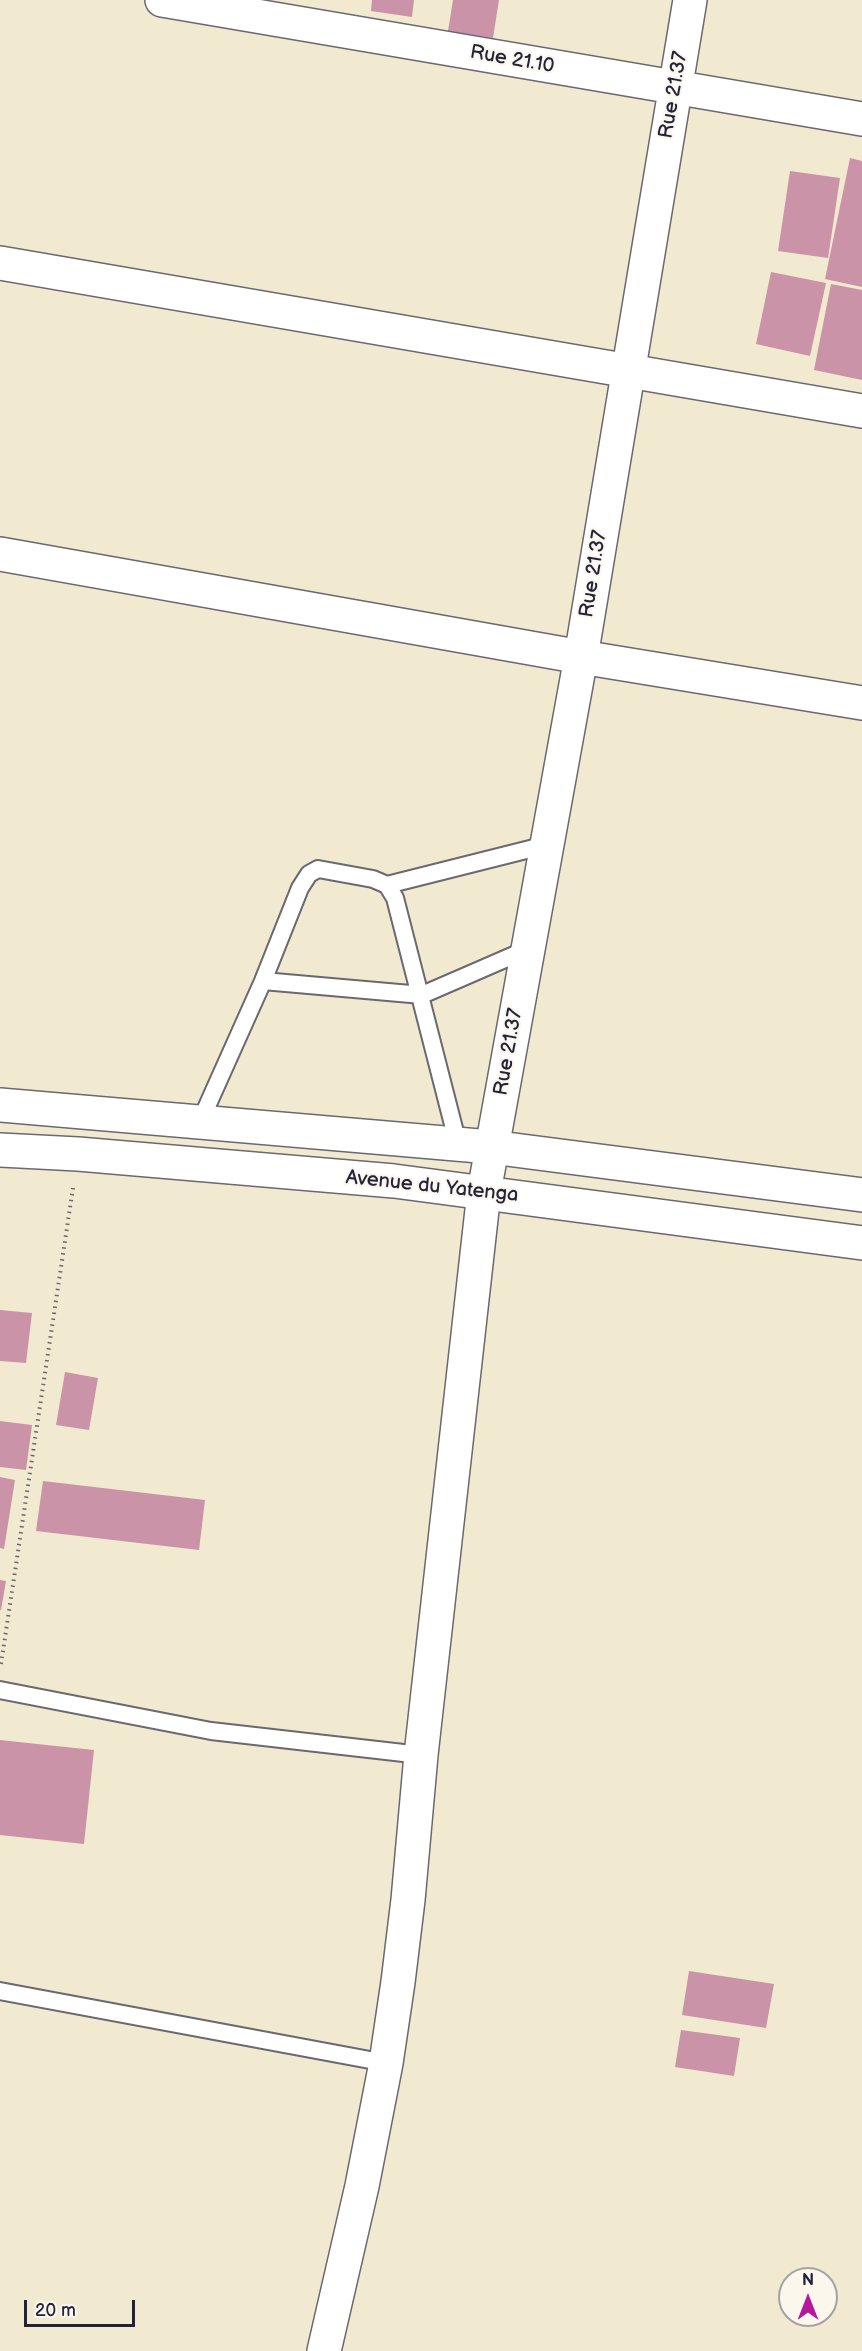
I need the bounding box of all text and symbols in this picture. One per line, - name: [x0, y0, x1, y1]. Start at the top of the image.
- street label: Rue 21.10: [468, 41, 556, 79]
- street label: Rue 21.37: [655, 50, 693, 140]
- street label: Rue 21.37: [575, 529, 613, 619]
- street label: Rue 21.37: [490, 1007, 528, 1097]
- street label: Avenue du Yatenga: [345, 1166, 519, 1208]
- north arrow: [778, 2267, 838, 2327]
- text: N: [802, 2271, 814, 2290]
- scale bar: [27, 2288, 138, 2326]
- text: 20 m: [35, 2300, 76, 2321]

